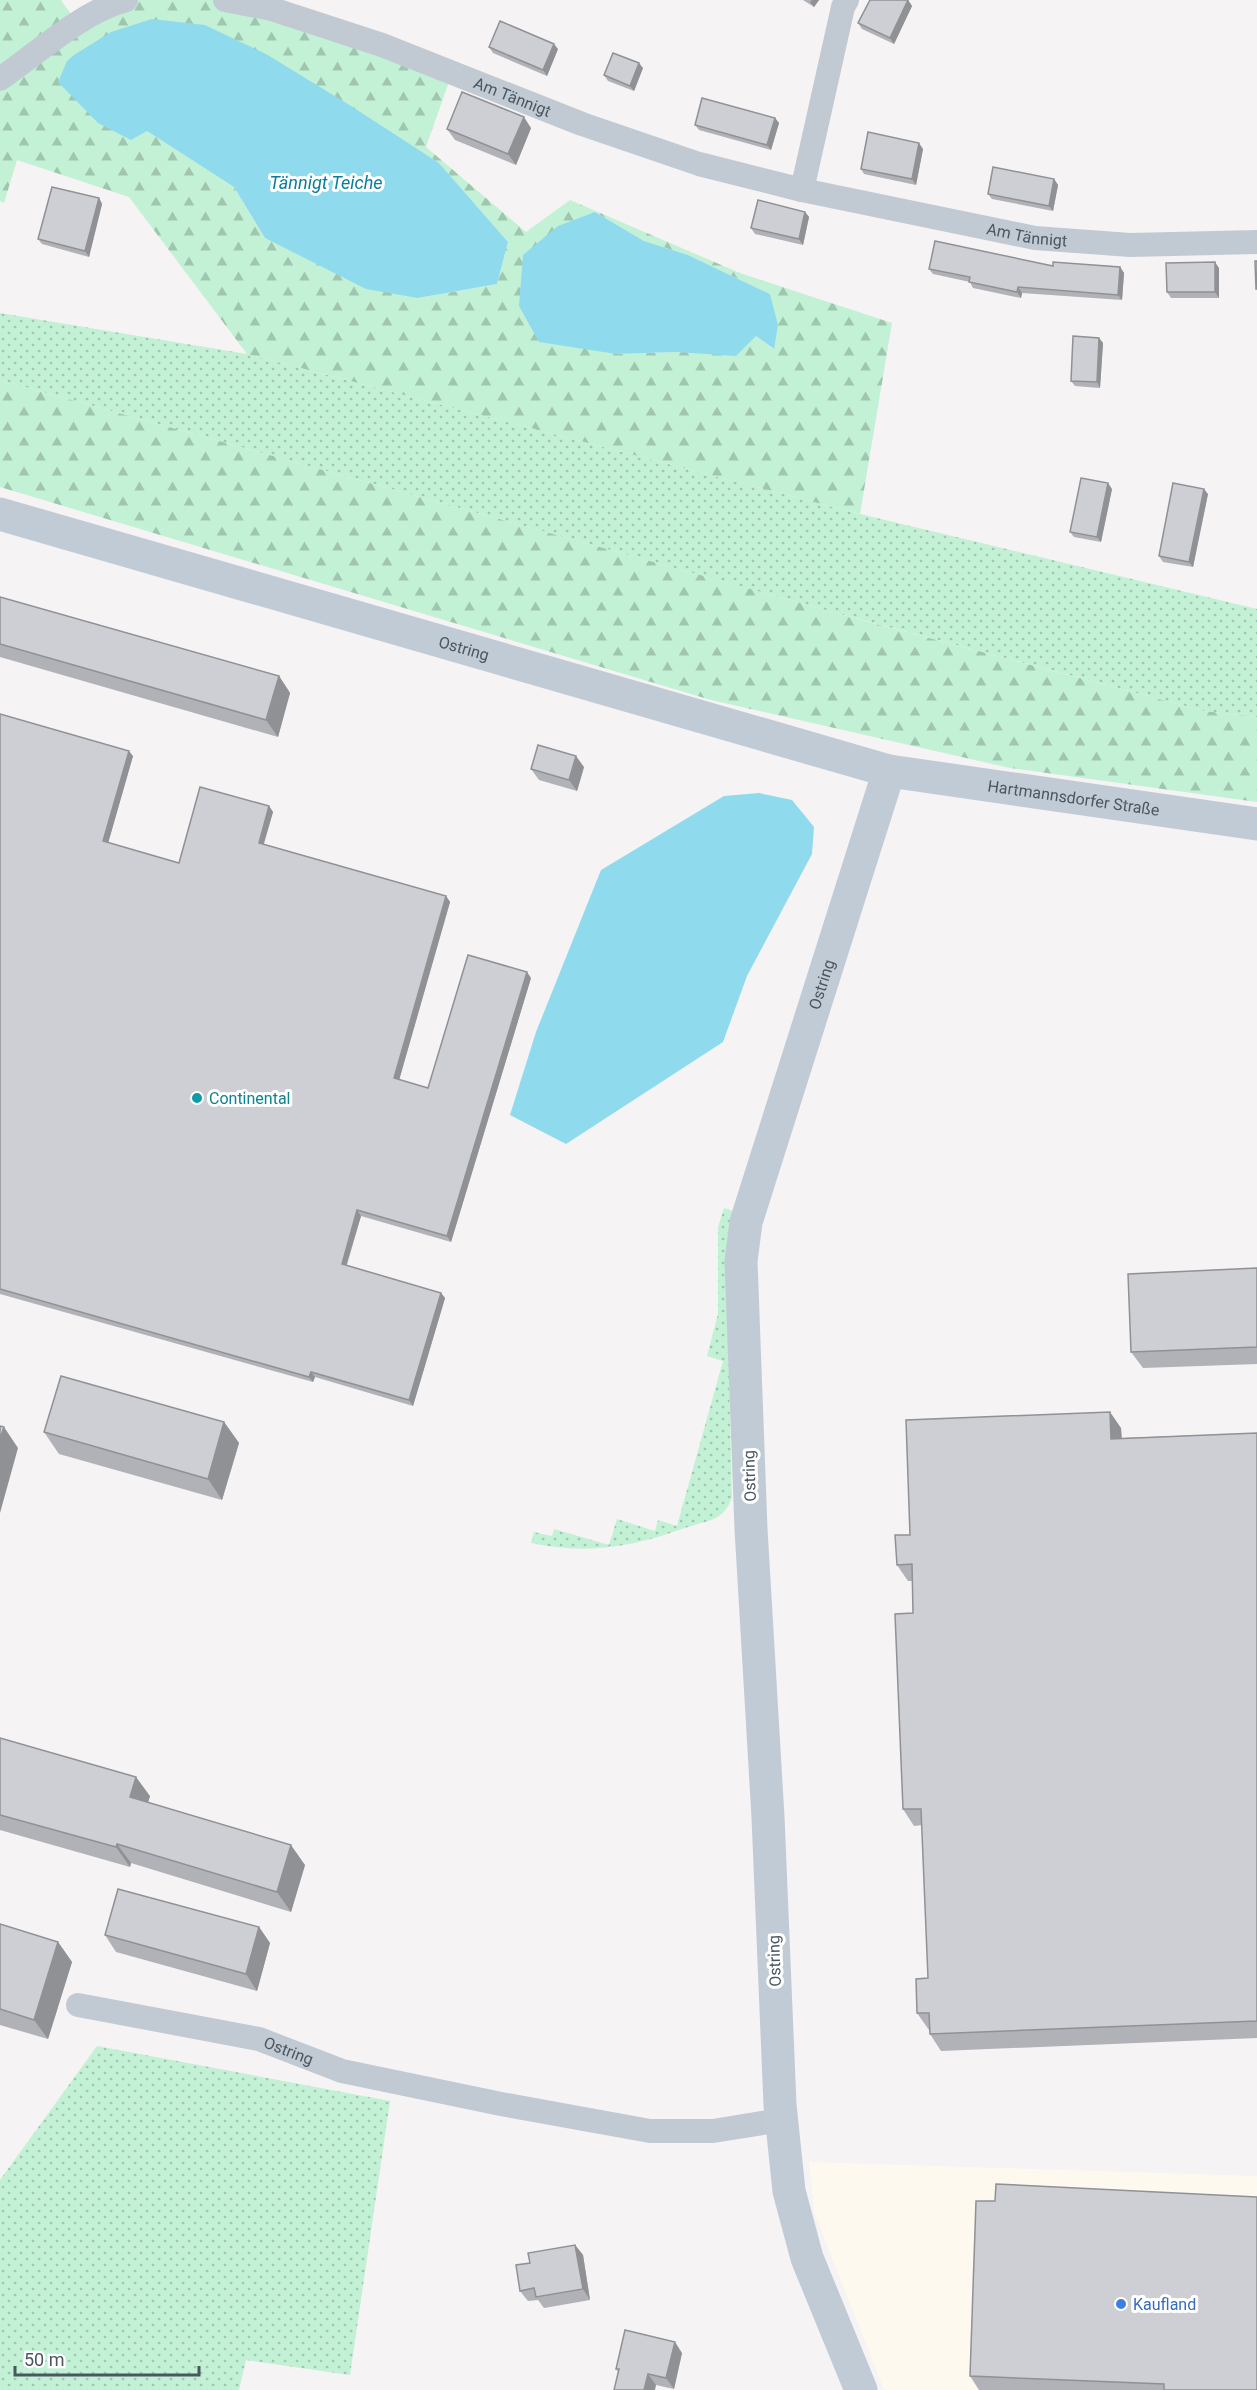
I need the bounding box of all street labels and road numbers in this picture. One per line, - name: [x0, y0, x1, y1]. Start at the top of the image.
- street label: Am Tännigt: [471, 73, 554, 121]
- street label: Am Tännigt: [985, 219, 1068, 250]
- street label: Ostring: [436, 632, 491, 665]
- street label: Hartmannsdorfer Straße: [986, 776, 1161, 820]
- street label: Ostring: [805, 957, 839, 1012]
- street label: Ostring: [739, 1450, 760, 1502]
- street label: Ostring: [764, 1935, 785, 1987]
- street label: Ostring: [261, 2033, 316, 2069]

